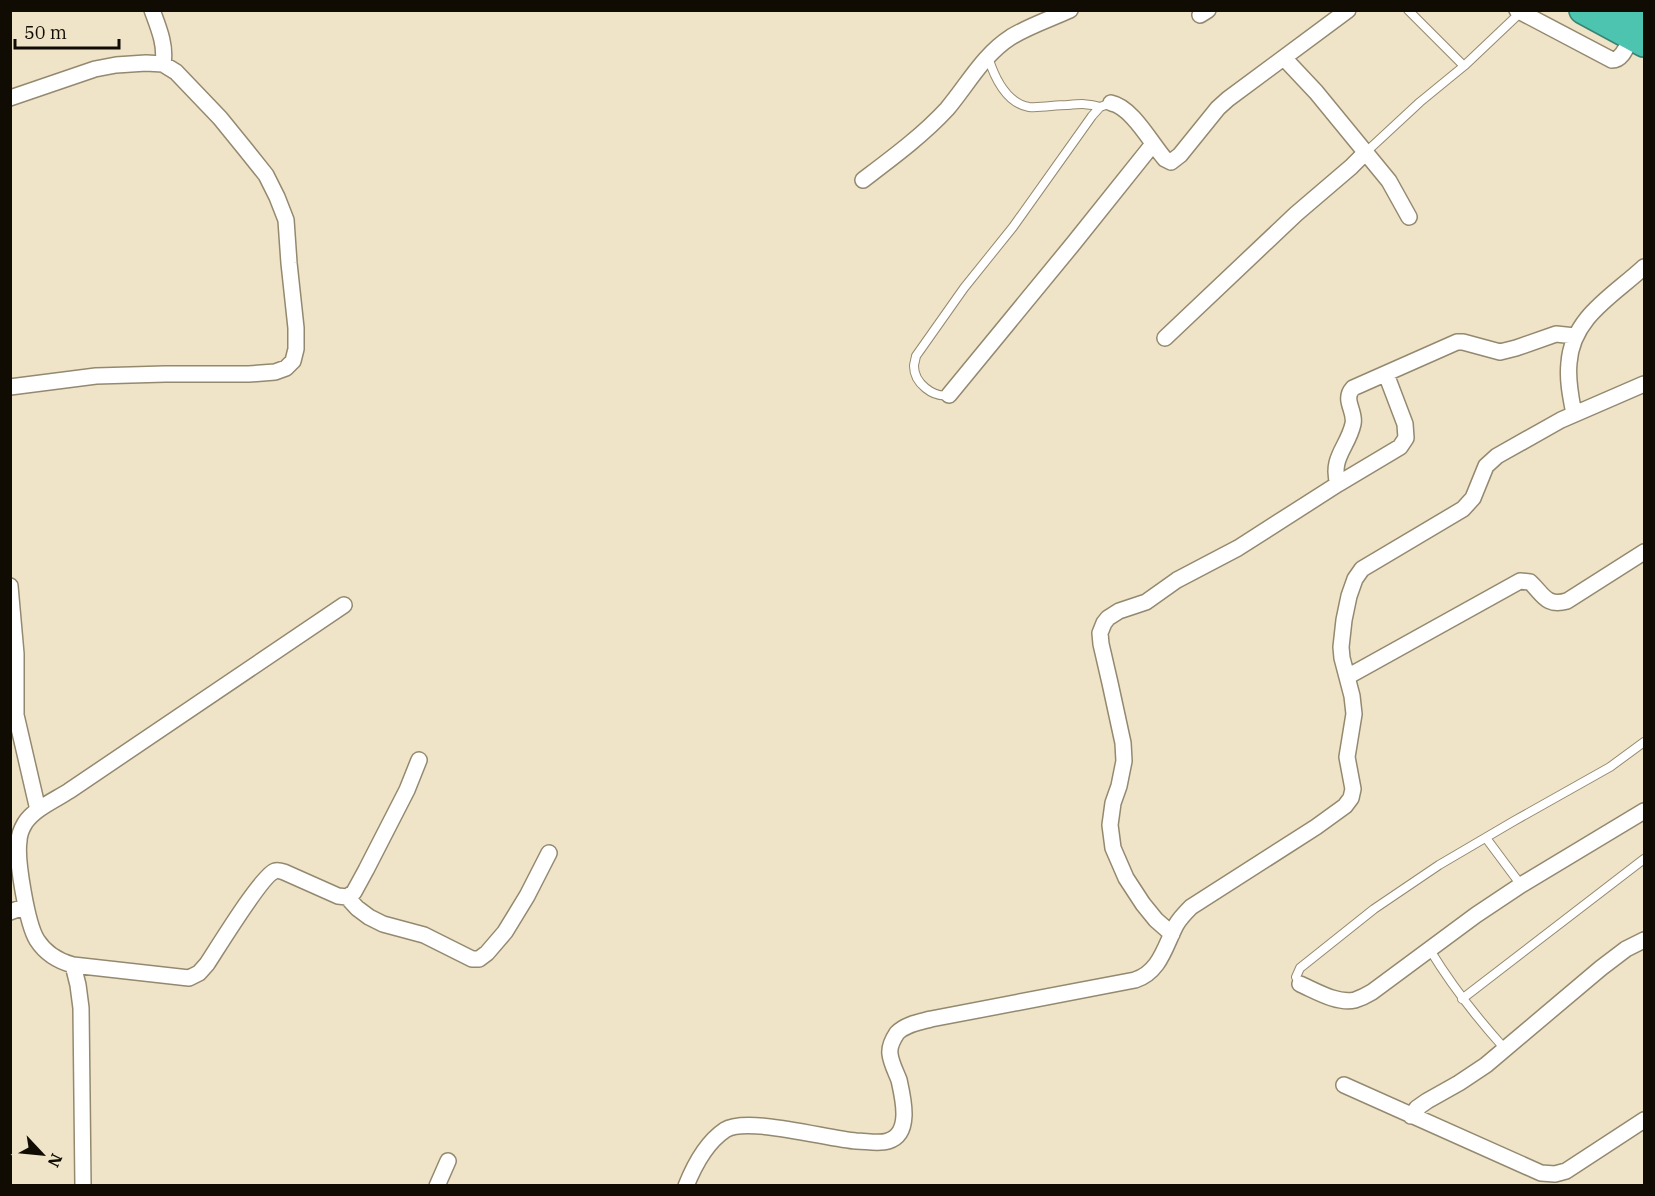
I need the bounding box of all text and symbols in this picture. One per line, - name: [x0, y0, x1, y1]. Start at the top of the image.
- scale bar: [15, 12, 118, 50]
- text: 50 m: [24, 21, 67, 44]
- north arrow: [12, 1124, 72, 1184]
- text: N: [44, 1151, 67, 1171]

